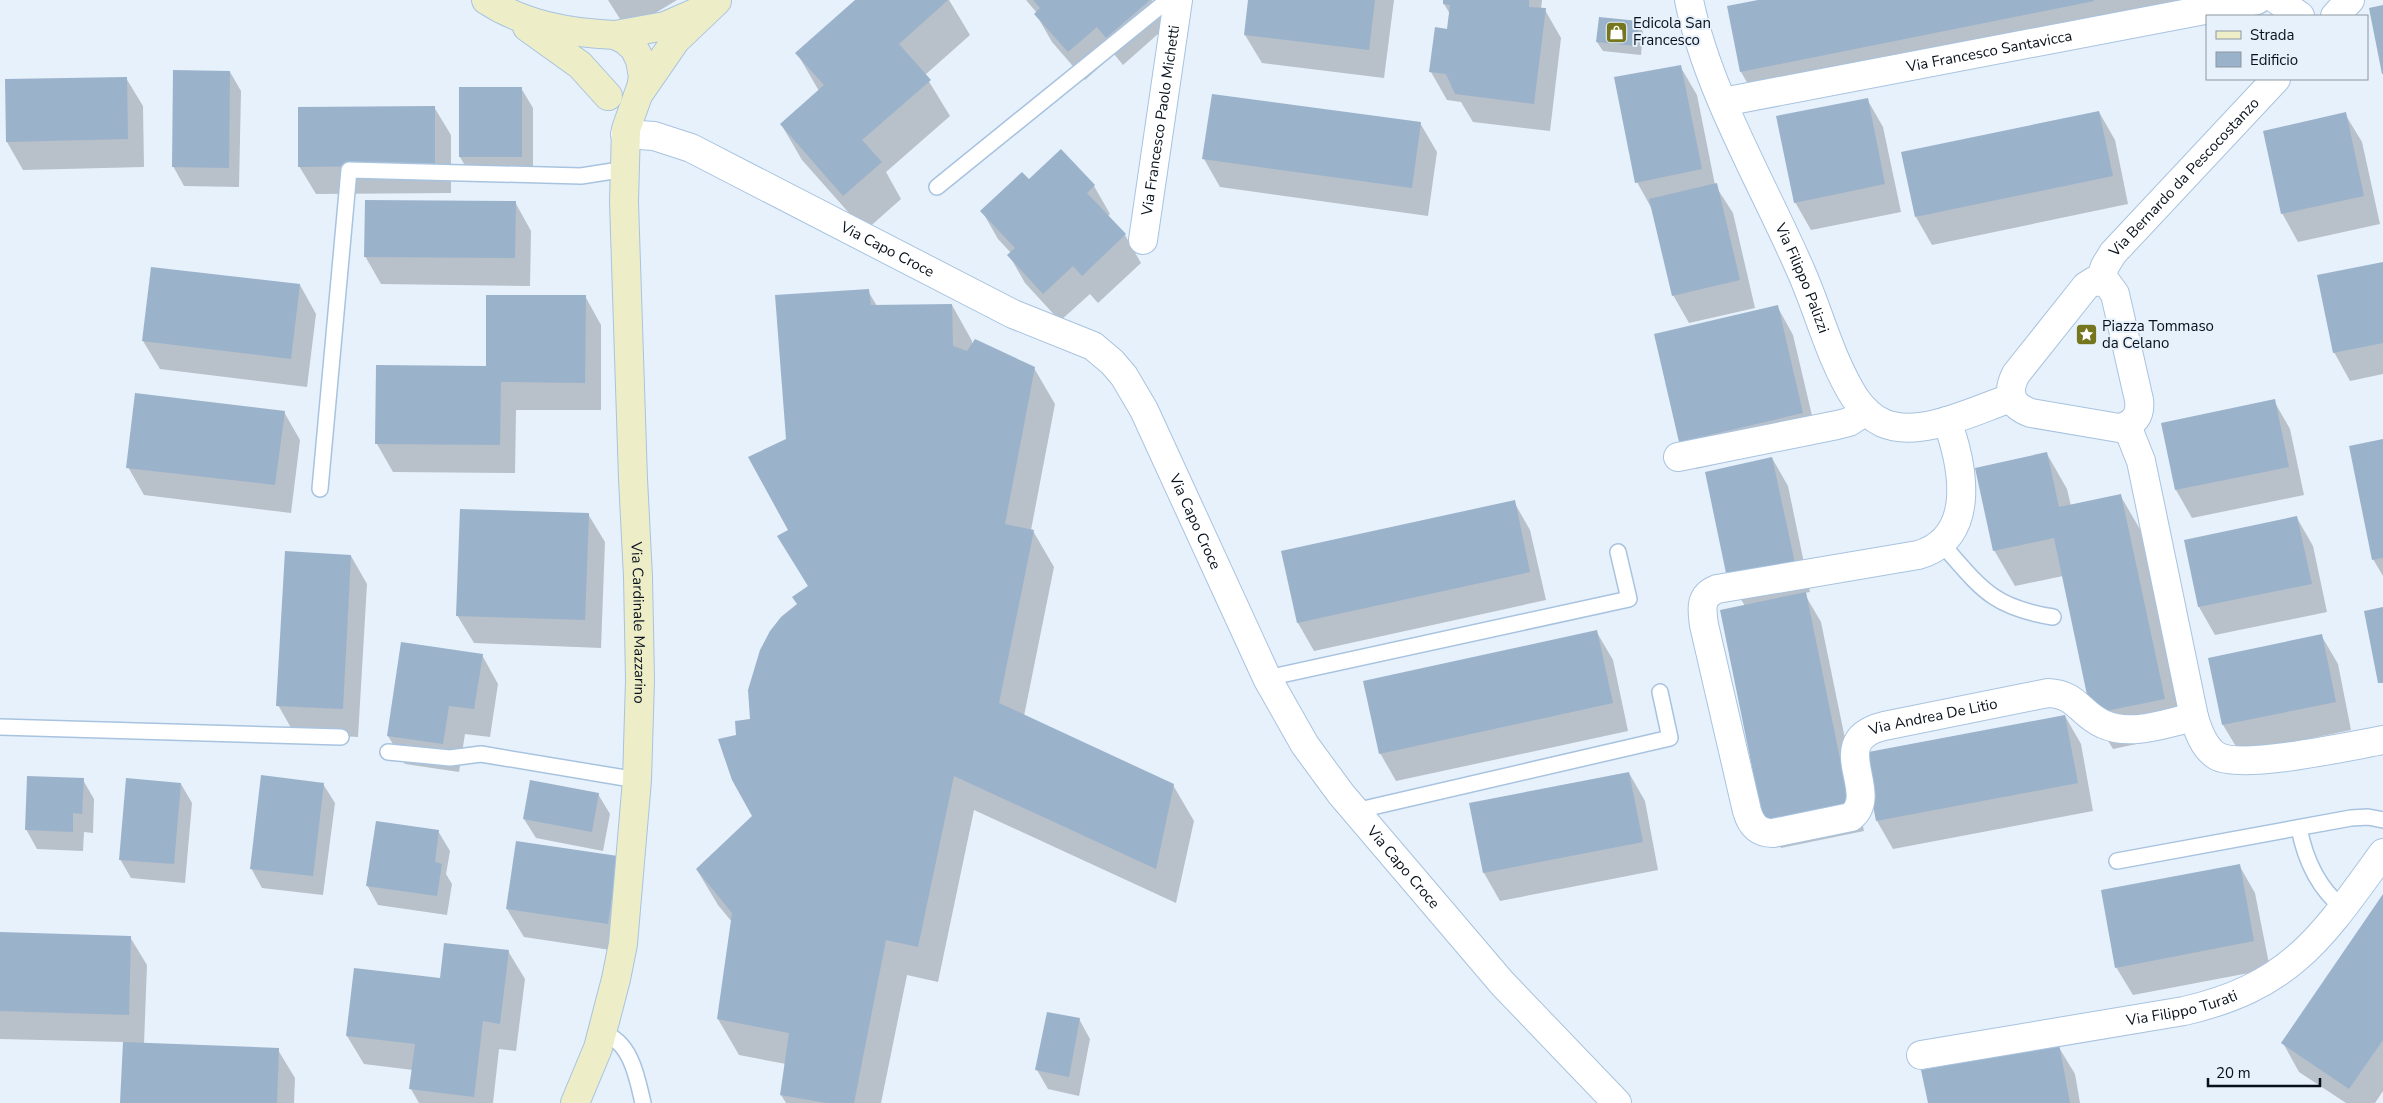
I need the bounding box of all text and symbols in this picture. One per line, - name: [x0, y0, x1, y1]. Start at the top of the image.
- place label: Edicola San Francesco: [1633, 13, 1711, 50]
- legend: [2206, 15, 2368, 80]
- shop icon: Edicola San Francesco: [1605, 20, 1629, 44]
- street label: Via Francesco Paolo Michetti: [1137, 24, 1184, 218]
- text: Strada: [2250, 25, 2294, 45]
- street label: Via Francesco Santavicca: [1904, 26, 2074, 77]
- text: Edificio: [2250, 50, 2298, 70]
- street label: Via Bernardo da Pescocostanzo: [2104, 93, 2264, 262]
- street label: Via Capo Croce: [836, 216, 938, 282]
- street label: Via Filippo Palizzi: [1770, 219, 1834, 336]
- place label: Piazza Tommaso da Celano: [2102, 316, 2214, 353]
- place icon: Piazza Tommaso da Celano: [2074, 323, 2098, 347]
- street label: Via Capo Croce: [1164, 470, 1226, 573]
- street label: Via Cardinale Mazzarino: [626, 540, 650, 704]
- street label: Via Andrea De Litio: [1865, 693, 1999, 741]
- street label: Via Capo Croce: [1362, 821, 1444, 913]
- street label: Via Filippo Turati: [2124, 985, 2240, 1031]
- scale bar: [2208, 1056, 2320, 1088]
- text: 20 m: [2216, 1063, 2251, 1083]

